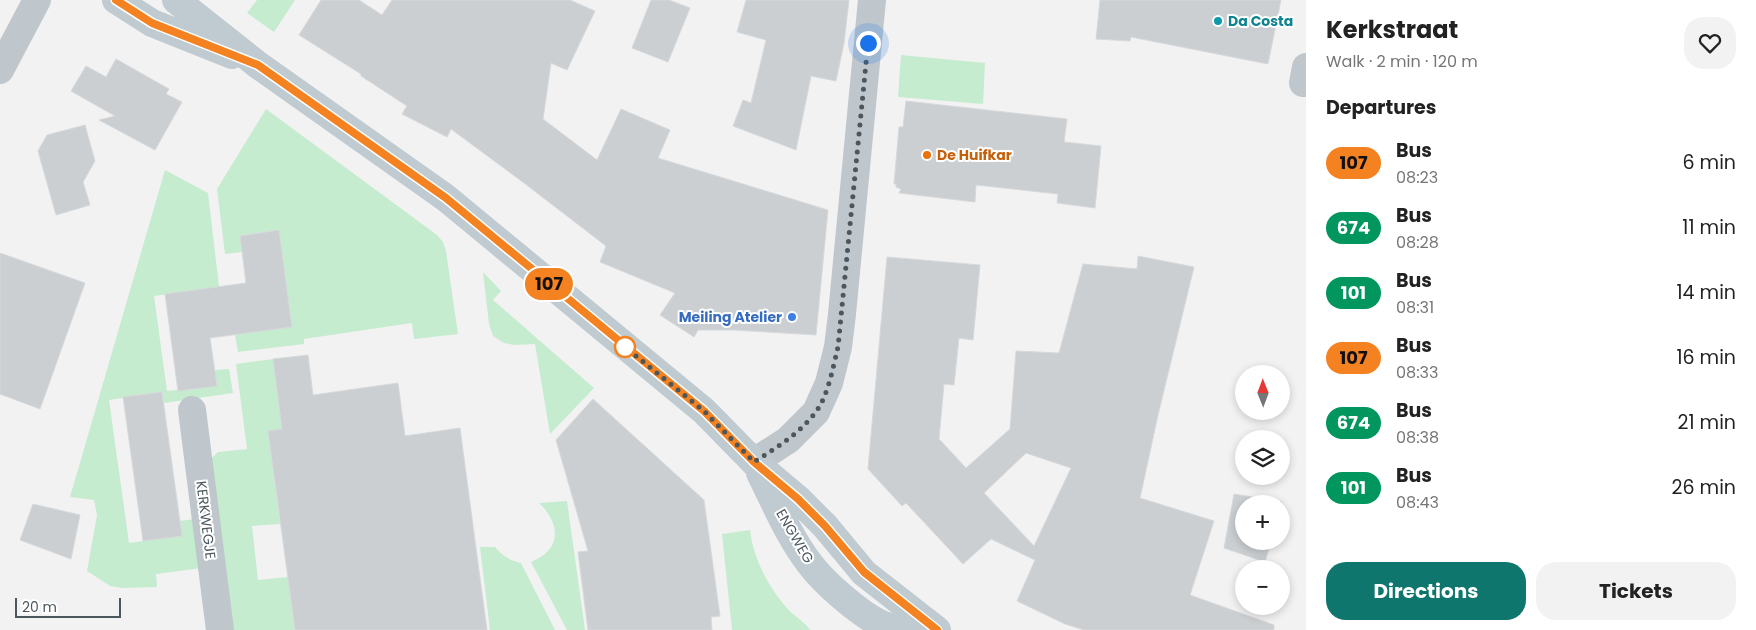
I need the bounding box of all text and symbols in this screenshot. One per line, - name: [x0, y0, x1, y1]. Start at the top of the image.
- place label: Da Costa: [1228, 11, 1293, 31]
- text: Kerkstraat: [1326, 13, 1458, 46]
- marker: Da Costa: [1212, 15, 1224, 27]
- button: heart: [1684, 17, 1736, 69]
- your location: [856, 31, 881, 56]
- text: Walk · 2 min · 120 m: [1326, 50, 1478, 73]
- text: Departures: [1326, 94, 1436, 121]
- text: Bus: [1396, 137, 1432, 164]
- place label: De Huifkar: [937, 145, 1012, 165]
- marker: De Huifkar: [921, 149, 933, 161]
- text: 6 min: [1682, 149, 1736, 176]
- text: 107: [1339, 150, 1368, 175]
- text: 08:23: [1396, 166, 1438, 189]
- text: Bus: [1396, 202, 1432, 229]
- text: 11 min: [1682, 214, 1736, 241]
- text: 674: [1337, 215, 1370, 240]
- text: 08:28: [1396, 231, 1439, 254]
- text: Bus: [1396, 267, 1432, 294]
- line badge: 107: [520, 268, 578, 300]
- text: 107: [535, 271, 563, 296]
- text: 14 min: [1676, 279, 1736, 306]
- text: 101: [1341, 280, 1366, 305]
- text: 08:31: [1396, 296, 1434, 319]
- place label: Meiling Atelier: [679, 307, 782, 327]
- marker: Meiling Atelier: [786, 311, 798, 323]
- text: Bus: [1396, 332, 1432, 359]
- unlabelled marker: [614, 336, 636, 358]
- text: 16 min: [1676, 344, 1736, 371]
- text: 107: [1339, 345, 1368, 370]
- text: 08:33: [1396, 361, 1438, 384]
- north arrow: [1235, 365, 1290, 420]
- map controls: [1235, 365, 1290, 615]
- text: Bus: [1396, 397, 1432, 424]
- text: 21 min: [1678, 409, 1736, 436]
- text: 674: [1337, 410, 1370, 435]
- text: 08:38: [1396, 426, 1439, 449]
- button: layers: [1235, 430, 1290, 485]
- text: Bus: [1396, 462, 1432, 489]
- text: 26 min: [1672, 474, 1736, 501]
- text: 101: [1341, 475, 1366, 500]
- street label: KERKWEGJE: [191, 480, 221, 560]
- text: 08:43: [1396, 491, 1439, 514]
- button: +: [1235, 495, 1290, 550]
- street label: ENGWEG: [771, 505, 819, 567]
- button: −: [1235, 560, 1290, 615]
- button: Directions: [1326, 562, 1526, 620]
- button: Tickets: [1536, 562, 1736, 620]
- scale bar: [15, 595, 121, 618]
- text: 20 m: [22, 597, 57, 617]

